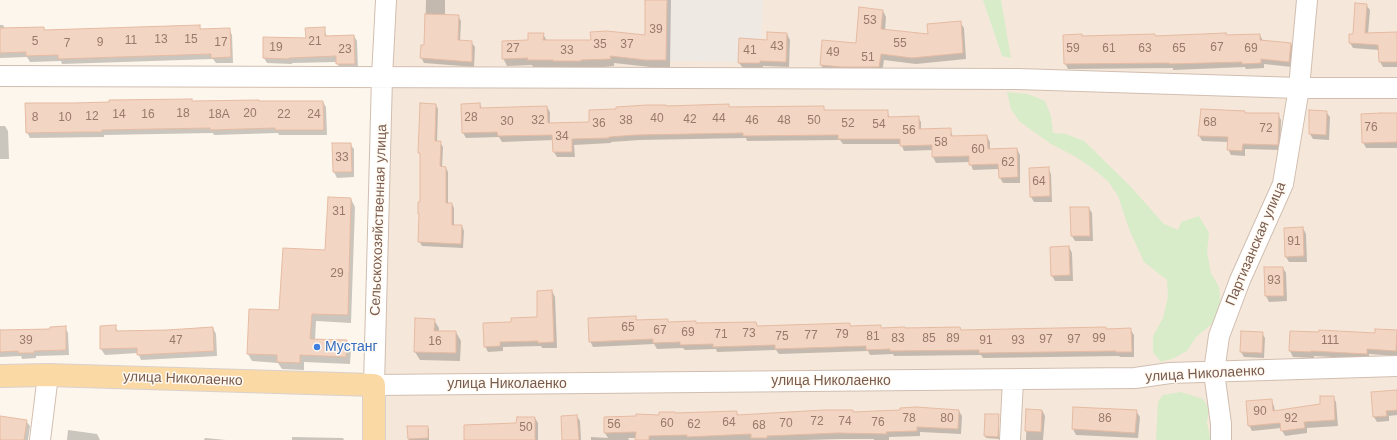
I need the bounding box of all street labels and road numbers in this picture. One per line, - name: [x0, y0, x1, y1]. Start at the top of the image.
- street label: Сельскохозяйственная улица: [367, 124, 391, 316]
- street label: Партизанская улица: [1222, 180, 1290, 308]
- street label: улица Николаенко: [1145, 362, 1265, 386]
- street label: улица Николаенко: [123, 369, 243, 389]
- street label: улица Николаенко: [771, 373, 891, 389]
- street label: улица Николаенко: [447, 376, 567, 392]

